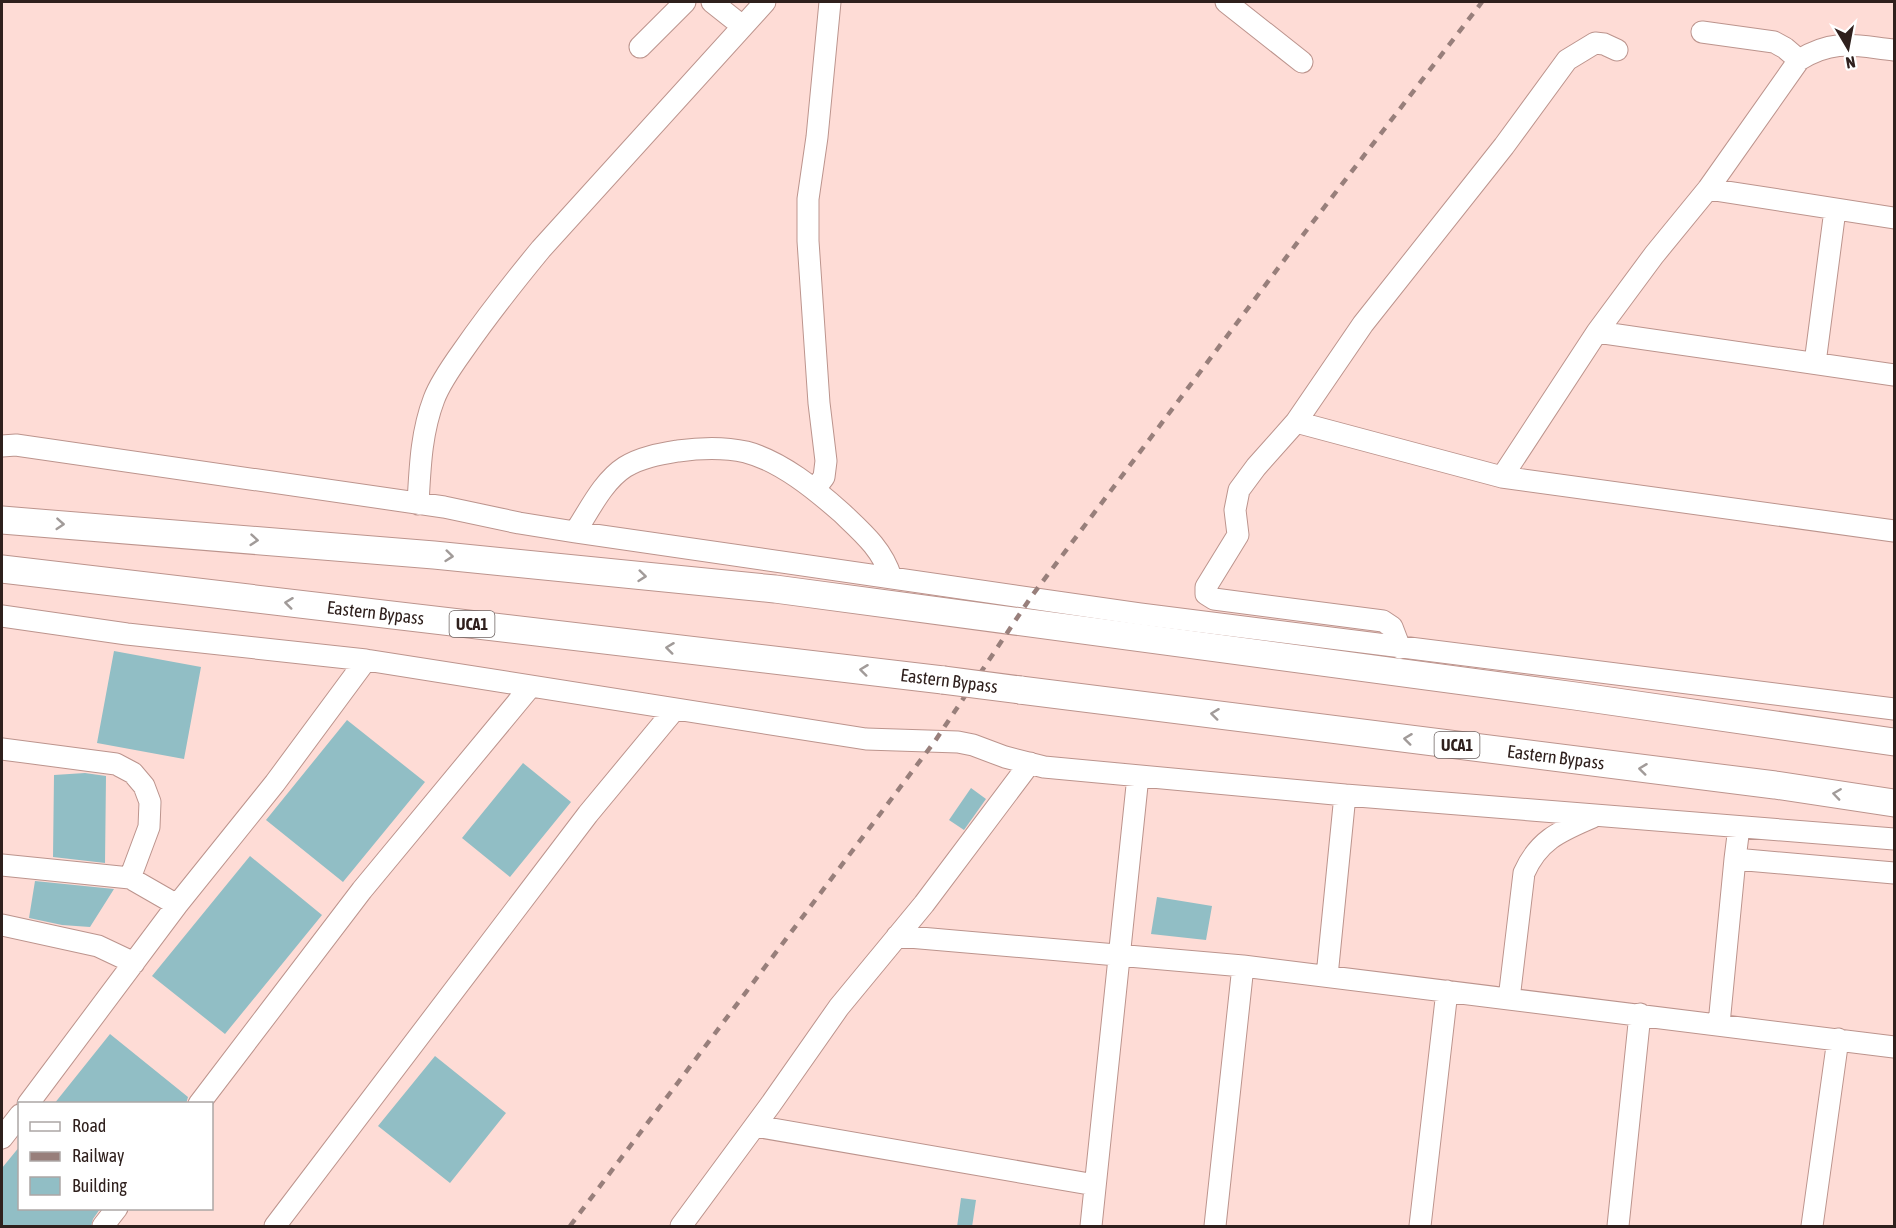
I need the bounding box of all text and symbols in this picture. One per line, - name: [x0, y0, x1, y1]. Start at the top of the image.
- north arrow: [1818, 18, 1878, 78]
- text: N: [1844, 53, 1857, 72]
- one-way arrow: [55, 517, 64, 530]
- one-way arrow: [250, 533, 259, 546]
- one-way arrow: [444, 549, 453, 562]
- one-way arrow: [638, 569, 647, 582]
- street label: Eastern Bypass: [326, 596, 425, 629]
- one-way arrow: [284, 597, 293, 610]
- road number: UCA1: [450, 611, 494, 637]
- one-way arrow: [666, 642, 675, 654]
- street label: Eastern Bypass: [899, 664, 999, 697]
- one-way arrow: [859, 665, 869, 677]
- one-way arrow: [1210, 709, 1219, 721]
- road number: UCA1: [1434, 732, 1480, 758]
- one-way arrow: [1404, 733, 1413, 746]
- street label: Eastern Bypass: [1506, 740, 1606, 773]
- one-way arrow: [1639, 763, 1648, 775]
- one-way arrow: [1832, 789, 1841, 801]
- legend: [18, 1102, 213, 1210]
- text: Road: [72, 1115, 106, 1136]
- text: Railway: [72, 1145, 124, 1166]
- text: Building: [72, 1175, 127, 1196]

